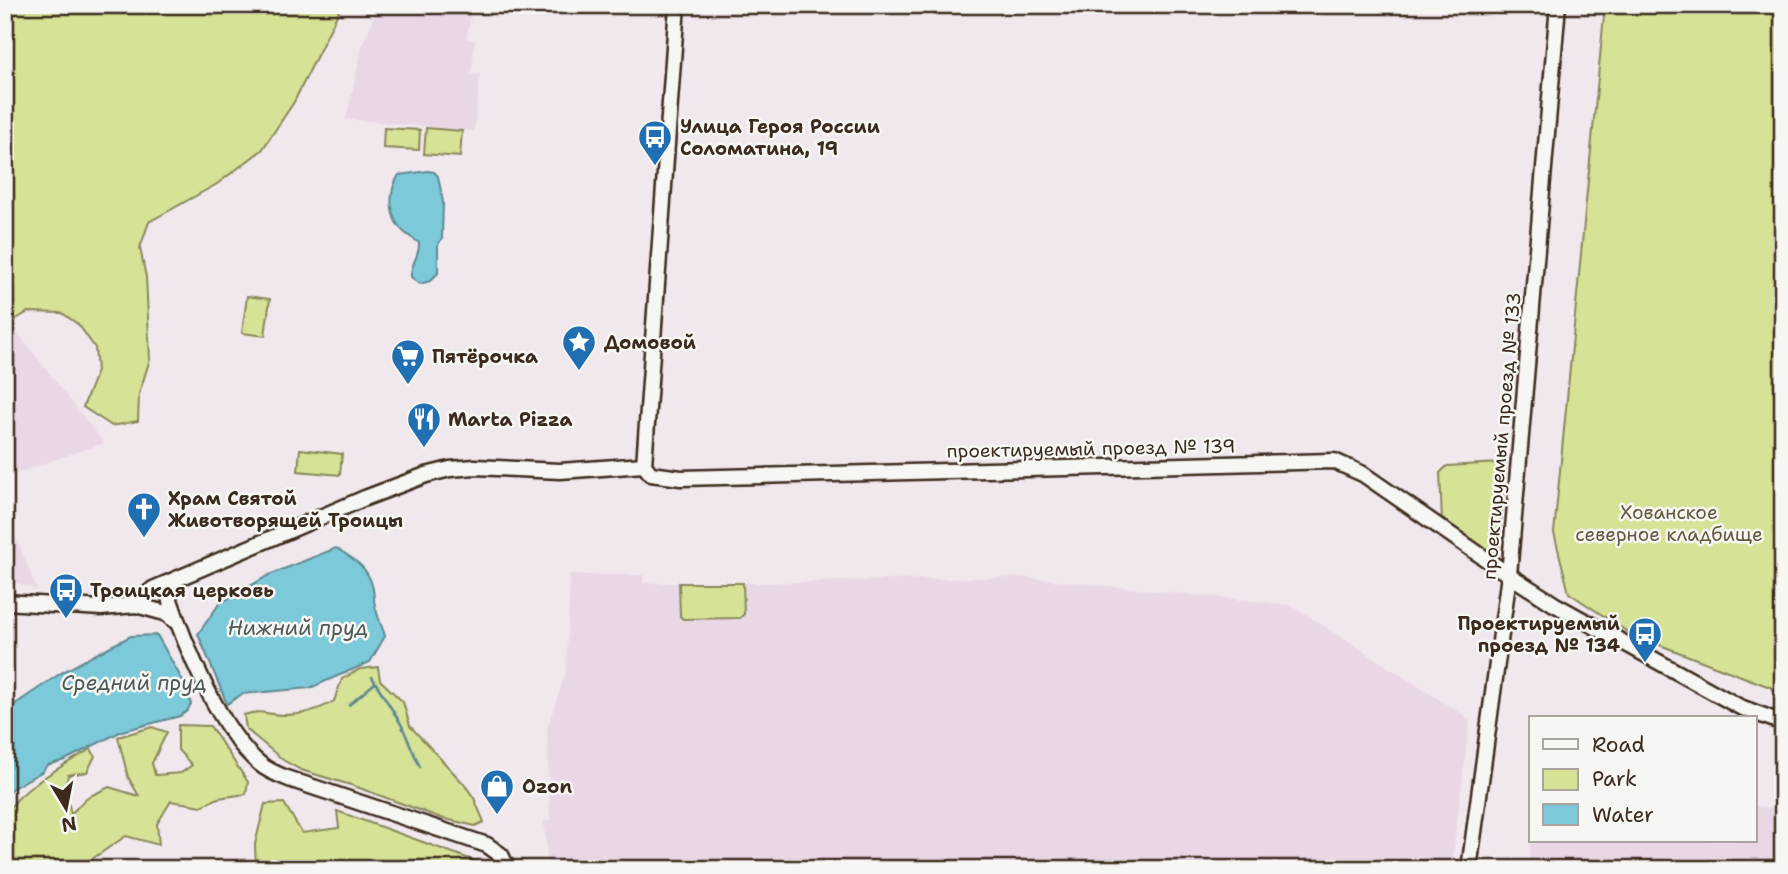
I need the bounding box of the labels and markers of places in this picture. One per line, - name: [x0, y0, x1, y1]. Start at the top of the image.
- place label: Улица Героя России Соломатина, 19: [680, 114, 880, 161]
- bus stop icon: Улица Героя России Соломатина, 19: [636, 118, 674, 167]
- place icon: Домовой: [560, 323, 598, 372]
- place label: Домовой: [604, 330, 696, 355]
- supermarket icon: Пятёрочка: [389, 337, 427, 386]
- place label: Пятёрочка: [432, 344, 538, 369]
- restaurant icon: Marta Pizza: [405, 400, 443, 449]
- place label: Marta Pizza: [448, 407, 573, 432]
- place label: Храм Святой Животворящей Троицы: [168, 486, 403, 533]
- church icon: Храм Святой Животворящей Троицы: [125, 490, 163, 539]
- bus stop icon: Троицкая церковь: [47, 571, 85, 620]
- place label: Троицкая церковь: [90, 578, 274, 603]
- place label: Проектируемый проезд № 134: [1457, 611, 1621, 658]
- bus stop icon: Проектируемый проезд № 134: [1626, 615, 1664, 664]
- shop icon: Ozon: [478, 767, 516, 816]
- place label: Ozon: [522, 774, 572, 799]

